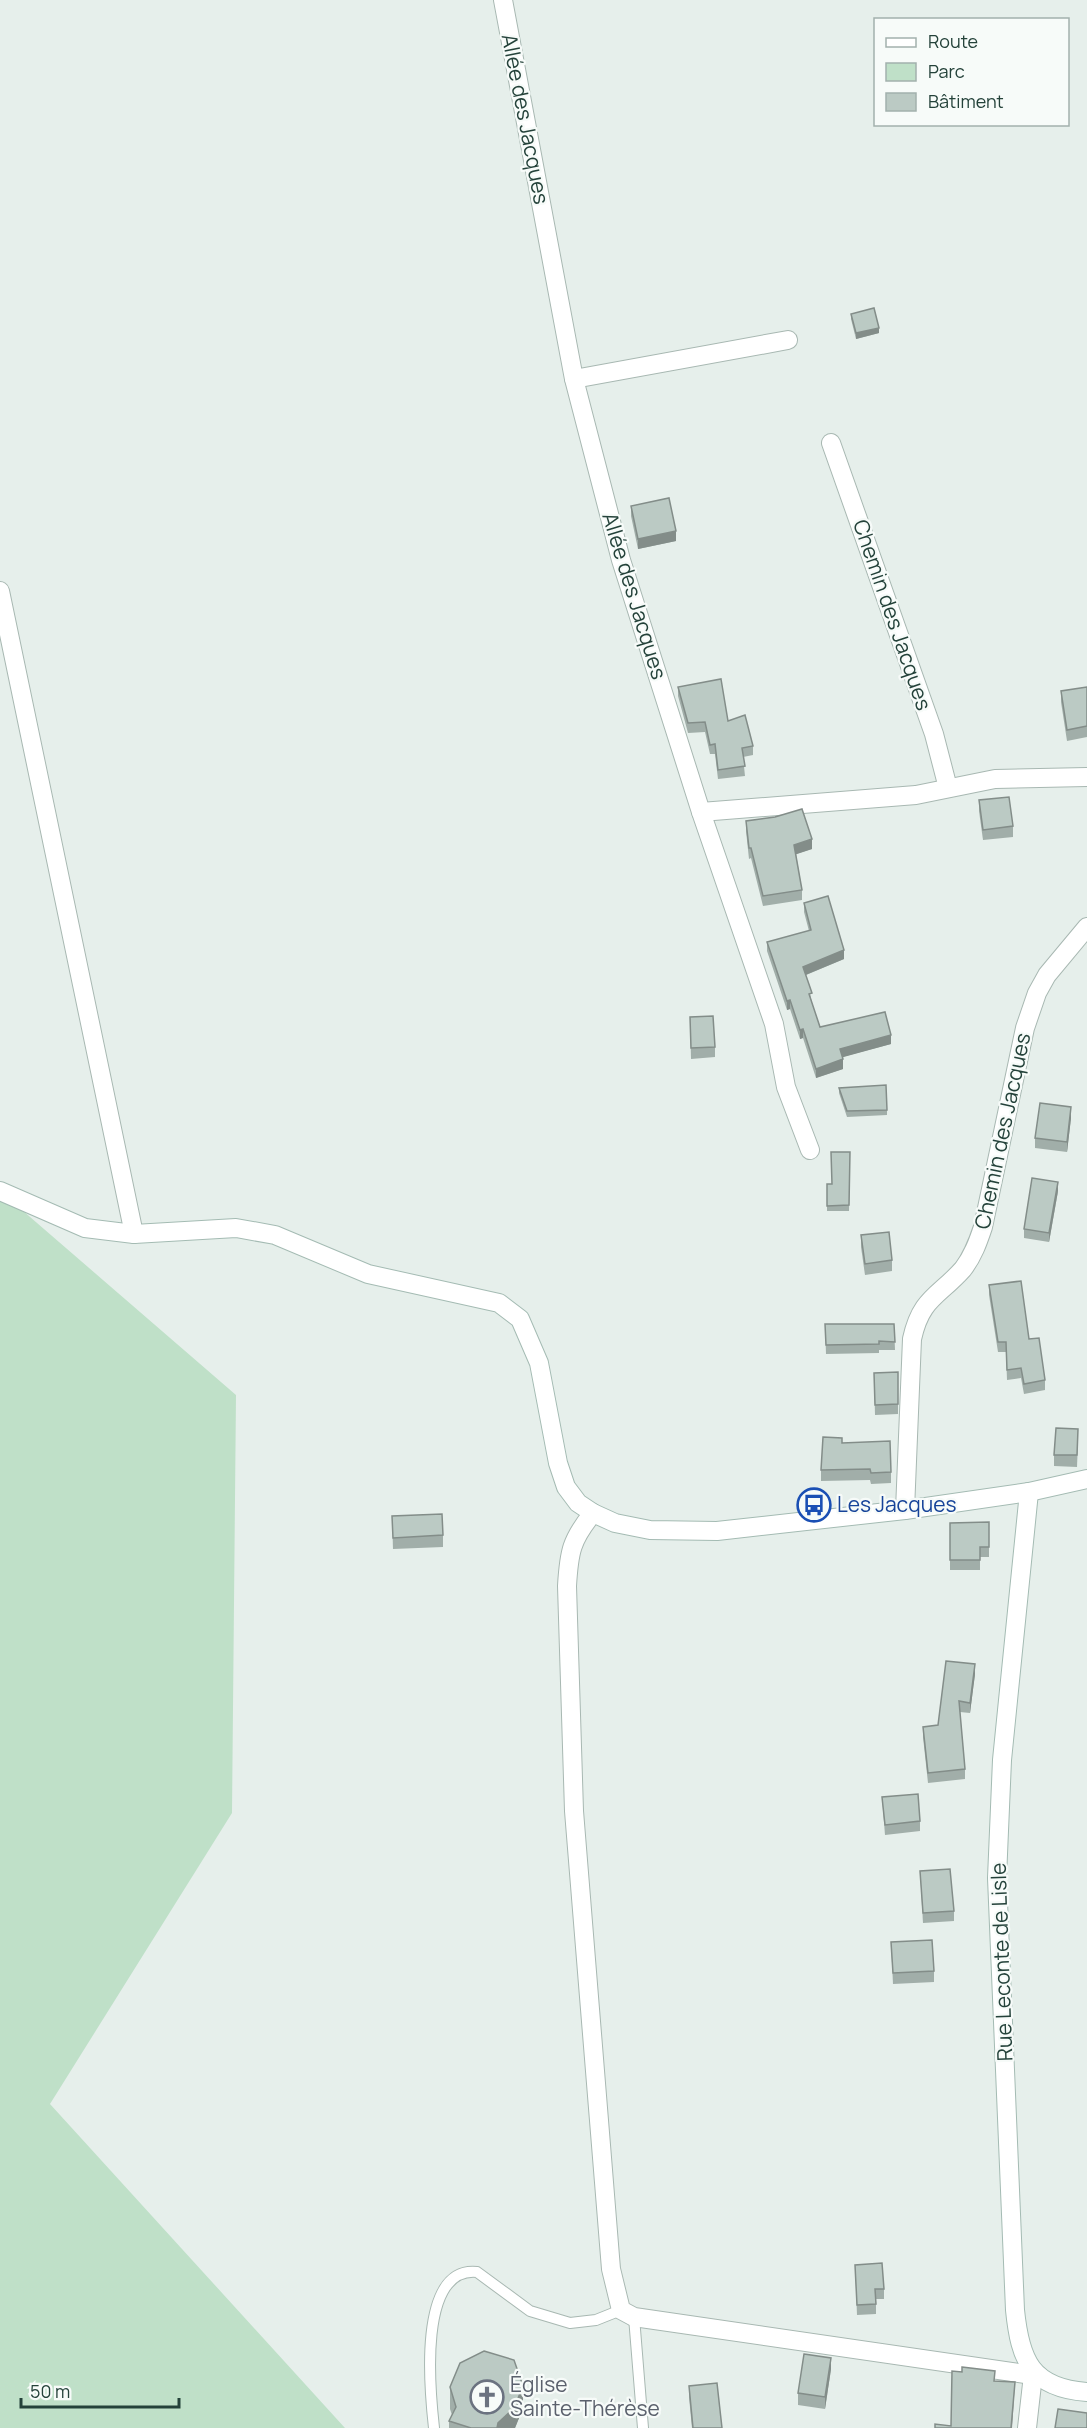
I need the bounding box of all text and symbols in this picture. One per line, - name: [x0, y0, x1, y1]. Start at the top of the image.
- legend: [874, 18, 1069, 126]
- text: Route: [928, 29, 978, 53]
- street label: Allée des Jacques: [496, 31, 556, 206]
- text: Parc: [928, 59, 965, 83]
- text: Bâtiment: [928, 89, 1004, 113]
- street label: Allée des Jacques: [596, 509, 674, 683]
- street label: Chemin des Jacques: [847, 516, 939, 714]
- street label: Chemin des Jacques: [968, 1030, 1037, 1232]
- bus stop icon: Les Jacques: [796, 1487, 832, 1523]
- place label: Les Jacques: [837, 1490, 956, 1518]
- street label: Rue Leconte de Lisle: [984, 1862, 1018, 2062]
- place label: Église Sainte-Thérèse: [510, 2370, 660, 2422]
- scale bar: [21, 2371, 178, 2409]
- text: 50 m: [30, 2379, 70, 2403]
- church icon: Église Sainte-Thérèse: [469, 2379, 505, 2415]

